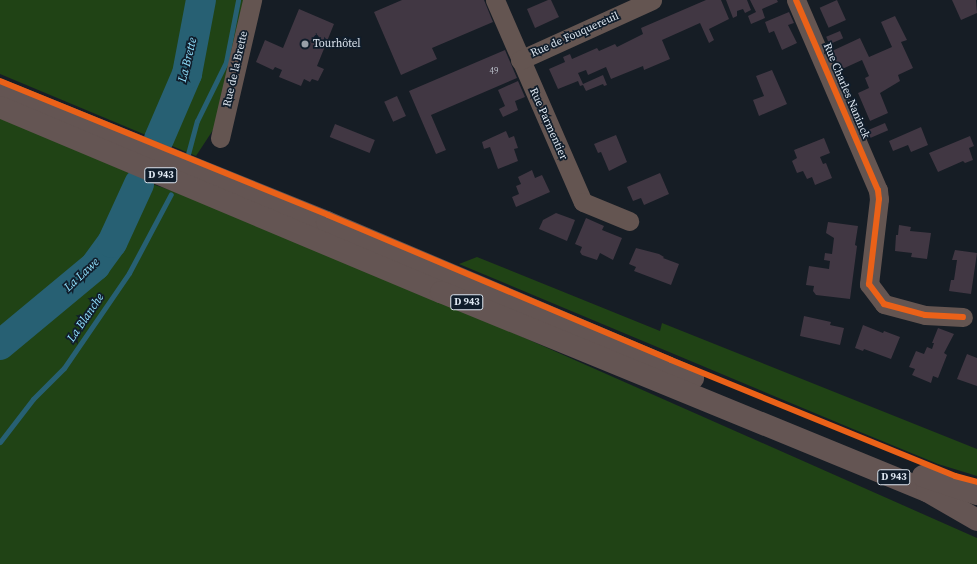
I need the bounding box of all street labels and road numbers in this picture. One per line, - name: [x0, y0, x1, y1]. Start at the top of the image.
- street label: Rue de Fouquereuil: [529, 10, 621, 60]
- street label: Rue de la Brette: [221, 30, 251, 108]
- street label: Rue Charles Naninck: [820, 41, 872, 141]
- street label: Rue Parmentier: [526, 86, 570, 162]
- road number: D 943: [144, 167, 178, 183]
- road number: D 943: [450, 294, 484, 310]
- road number: D 943: [877, 469, 911, 485]

